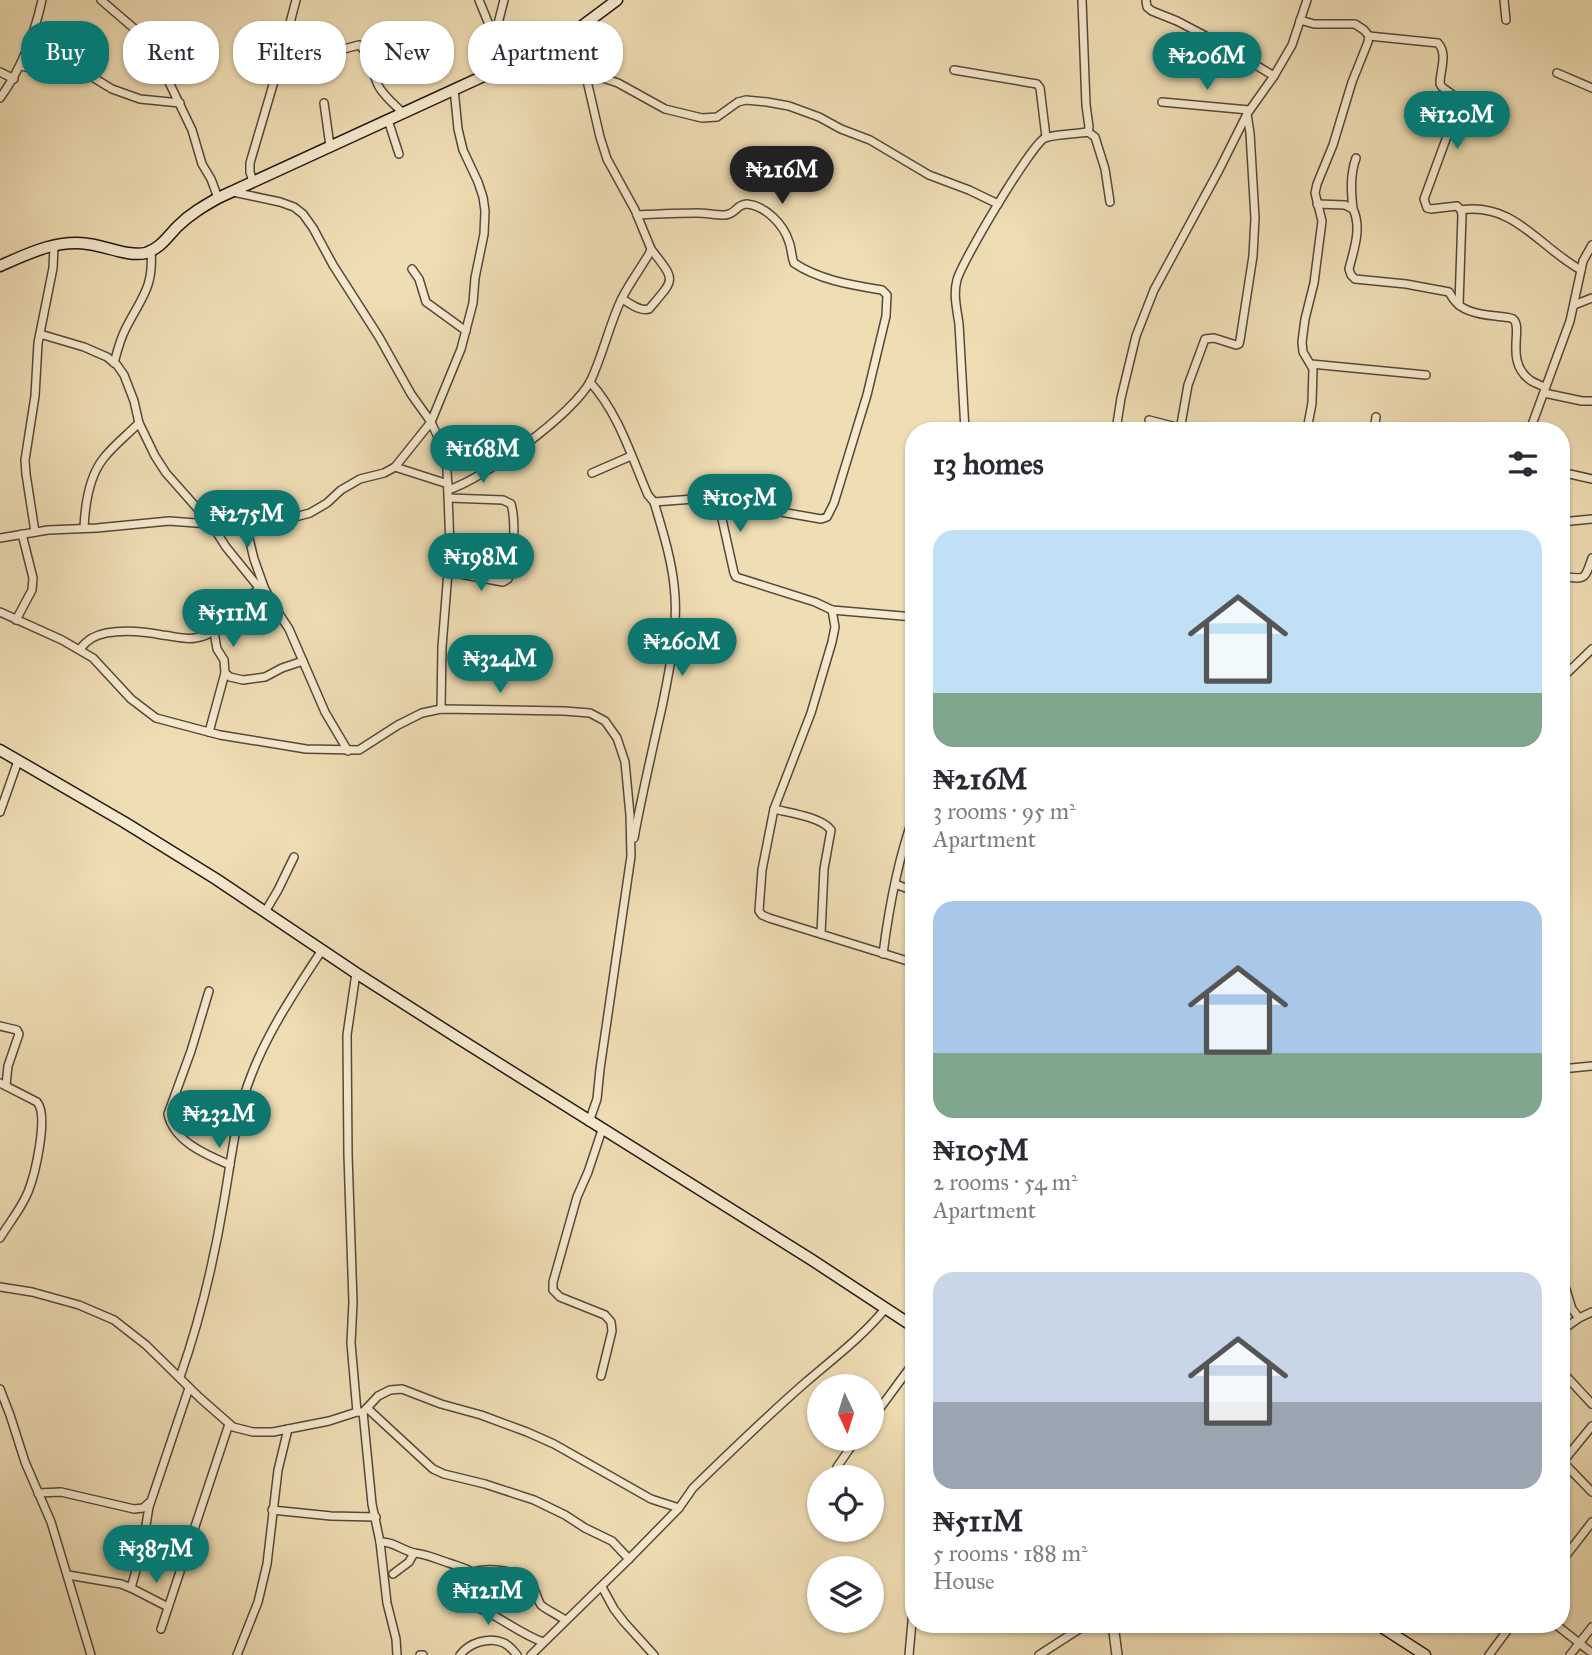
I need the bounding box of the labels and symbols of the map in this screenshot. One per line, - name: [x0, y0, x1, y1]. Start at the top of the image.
- pin: ₦206M: [1158, 32, 1256, 92]
- pin: ₦120M: [1408, 92, 1506, 151]
- pin: ₦216M: [733, 146, 831, 206]
- pin: ₦168M: [434, 426, 532, 485]
- pin: ₦105M: [691, 475, 789, 534]
- pin: ₦275M: [198, 490, 296, 550]
- pin: ₦198M: [432, 534, 530, 593]
- pin: ₦511M: [184, 590, 282, 649]
- pin: ₦260M: [633, 618, 731, 678]
- pin: ₦324M: [451, 636, 549, 695]
- pin: ₦232M: [170, 1090, 268, 1150]
- north arrow: [807, 1374, 884, 1451]
- pin: ₦387M: [107, 1526, 205, 1585]
- pin: ₦121M: [439, 1568, 537, 1627]

